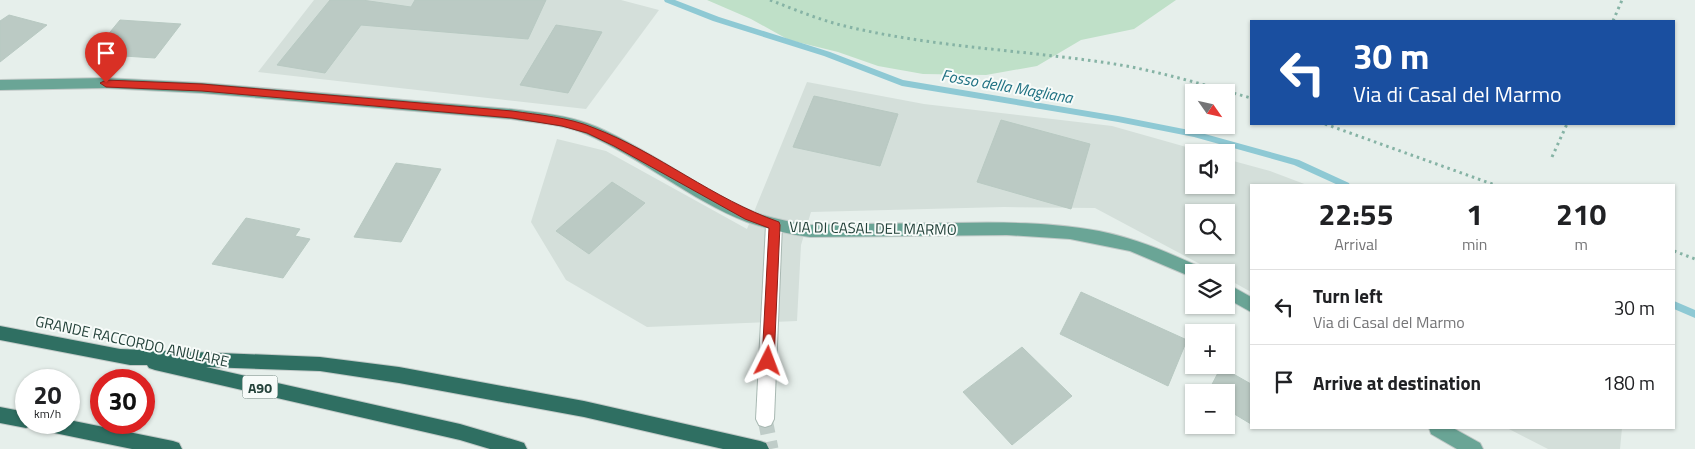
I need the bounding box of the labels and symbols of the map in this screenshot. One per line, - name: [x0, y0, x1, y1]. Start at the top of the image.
- pin: [85, 32, 127, 83]
- water label: Fosso della Magliana: [939, 63, 1076, 110]
- north arrow: [1185, 84, 1235, 134]
- street label: VIA DI CASAL DEL MARMO: [789, 215, 957, 241]
- street label: GRANDE RACCORDO ANULARE: [33, 309, 231, 373]
- position arrow: [741, 334, 793, 386]
- speed limit sign: 30: [90, 369, 155, 434]
- road number: A90: [242, 376, 278, 398]

